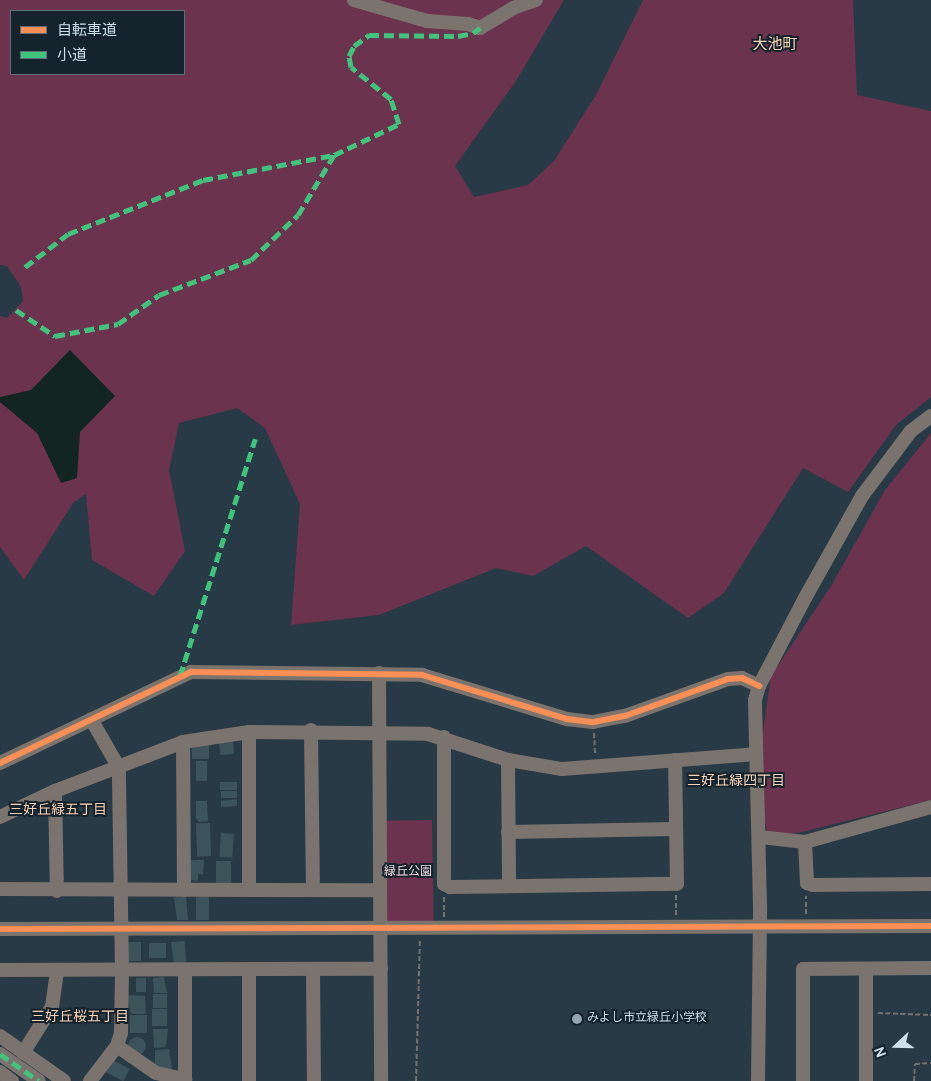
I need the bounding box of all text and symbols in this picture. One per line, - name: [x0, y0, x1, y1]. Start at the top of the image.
- legend: [10, 10, 185, 75]
- text: 自転車道: [57, 22, 117, 41]
- district label: 大池町: [753, 37, 797, 55]
- text: 小道: [57, 47, 87, 66]
- district label: 三好丘緑四丁目: [687, 774, 785, 790]
- district label: 三好丘緑五丁目: [9, 803, 107, 819]
- park label: 緑丘公園: [384, 866, 432, 880]
- district label: 三好丘桜五丁目: [31, 1010, 129, 1026]
- place label: みよし市立緑丘小学校: [587, 1012, 707, 1026]
- marker: みよし市立緑丘小学校: [571, 1013, 583, 1025]
- north arrow: [871, 1021, 921, 1071]
- text: N: [872, 1044, 891, 1059]

